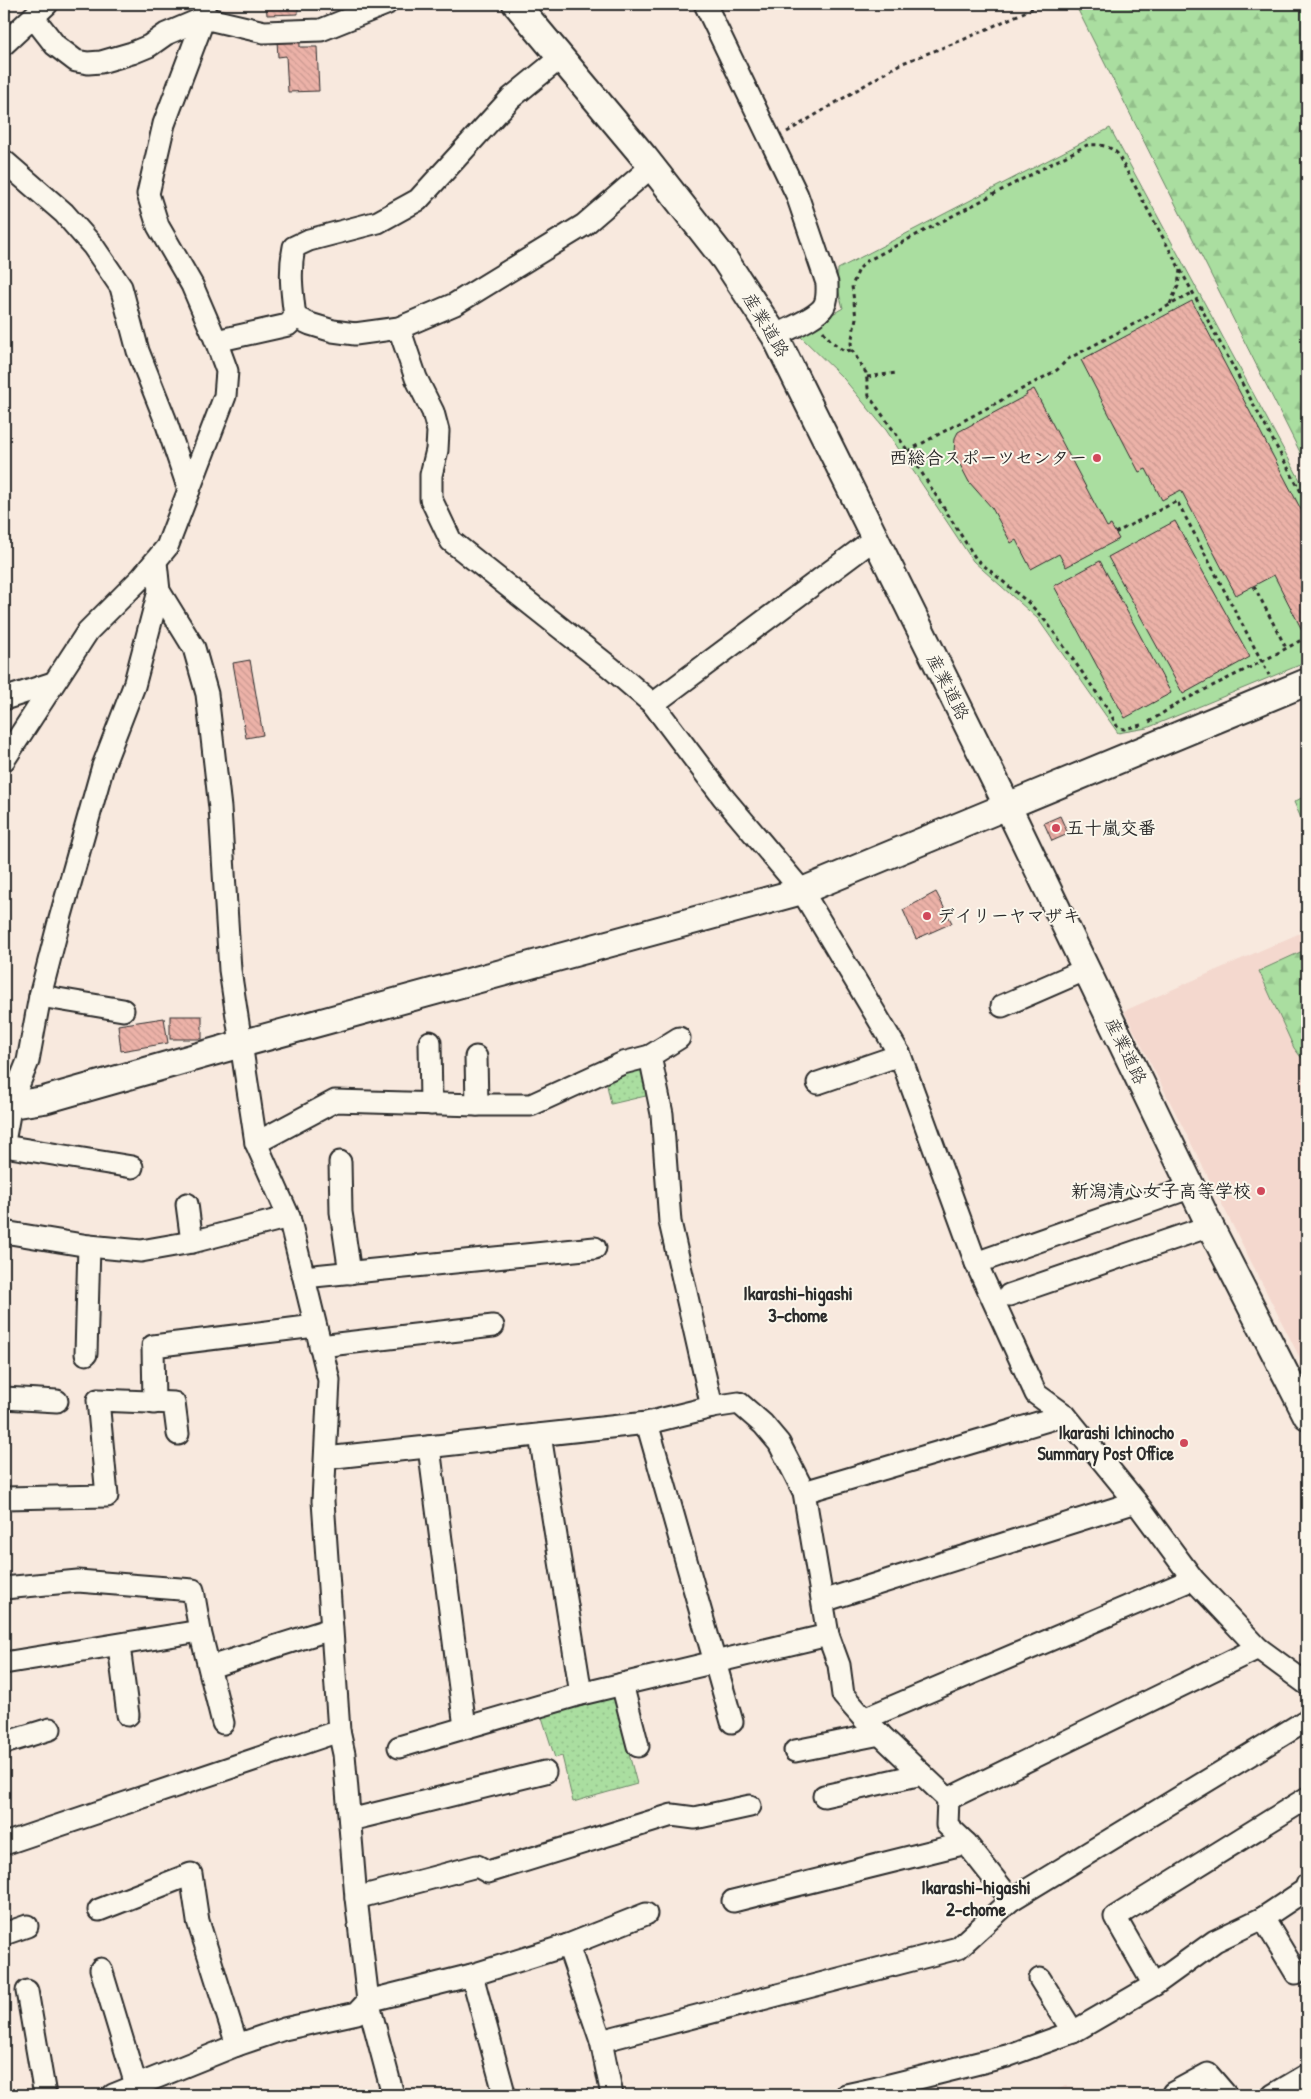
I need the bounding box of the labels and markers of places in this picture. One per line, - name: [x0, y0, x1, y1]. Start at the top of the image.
- place label: 西総合スポーツセンター: [889, 445, 1087, 470]
- marker: 西総合スポーツセンター: [1091, 452, 1103, 464]
- place label: 五十嵐交番: [1066, 815, 1156, 840]
- marker: 五十嵐交番: [1050, 822, 1062, 834]
- place label: デイリーヤマザキ: [937, 903, 1081, 928]
- marker: デイリーヤマザキ: [921, 910, 933, 922]
- place label: 新潟清心女子高等学校: [1071, 1178, 1251, 1203]
- marker: 新潟清心女子高等学校: [1255, 1185, 1267, 1197]
- place label: Ikarashi Ichinocho Summary Post Office: [1038, 1420, 1175, 1467]
- marker: Ikarashi Ichinocho Summary Post Office: [1178, 1437, 1190, 1449]

